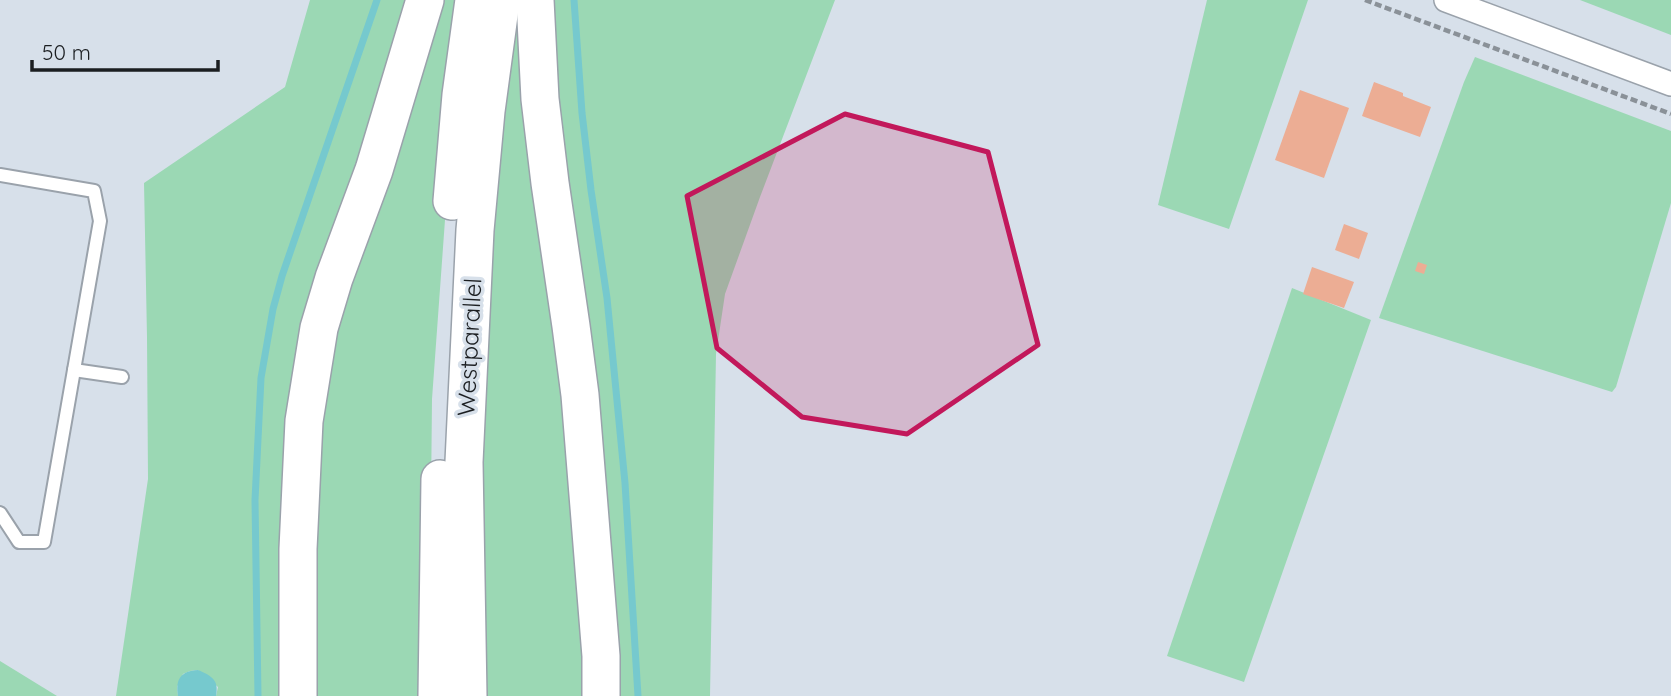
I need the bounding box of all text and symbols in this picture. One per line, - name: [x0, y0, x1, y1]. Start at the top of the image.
- scale bar: [32, 28, 217, 72]
- text: 50 m: [42, 39, 91, 65]
- street label: Westparallel: [450, 277, 488, 417]

